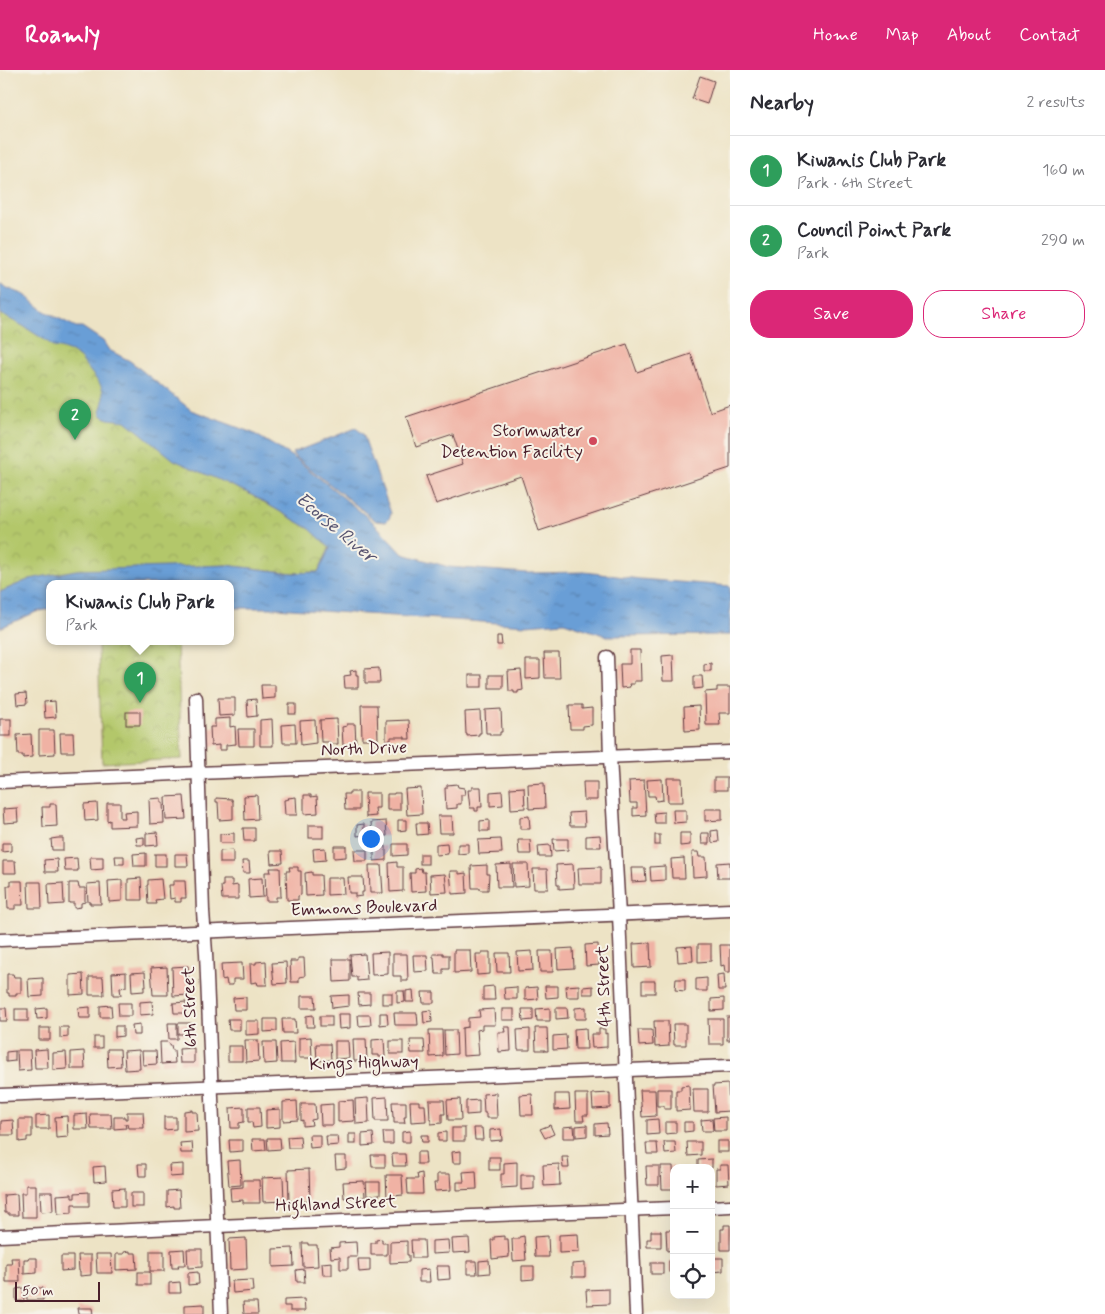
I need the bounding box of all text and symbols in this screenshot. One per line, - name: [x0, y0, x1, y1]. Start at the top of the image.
- text: Roamly: [25, 20, 100, 51]
- text: Home: [813, 23, 858, 47]
- text: Map: [886, 23, 919, 47]
- text: About: [947, 23, 991, 47]
- text: Contact: [1019, 23, 1080, 47]
- text: Nearby: [750, 89, 814, 117]
- text: 2 results: [1027, 92, 1085, 113]
- text: Kiwanis Club Park: [797, 148, 946, 173]
- text: 1: [762, 160, 770, 181]
- text: 160 m: [1042, 160, 1085, 181]
- text: Park · 6th Street: [797, 173, 913, 194]
- text: Council Point Park: [797, 218, 951, 243]
- text: 2: [762, 230, 770, 251]
- text: 290 m: [1041, 230, 1085, 251]
- text: Park: [797, 243, 829, 264]
- button: Save: [750, 290, 913, 338]
- button: Share: [923, 290, 1085, 338]
- pin: 2: [59, 399, 91, 440]
- place label: Stormwater Detention Facility: [440, 419, 583, 464]
- marker: Stormwater Detention Facility: [587, 435, 599, 447]
- water label: Ecorse River: [291, 487, 384, 571]
- popup: [46, 580, 234, 645]
- text: Kiwanis Club Park: [66, 590, 214, 615]
- text: Park: [66, 615, 97, 636]
- pin: 1: [124, 662, 156, 703]
- street label: North Drive: [321, 736, 407, 762]
- your location: [358, 826, 384, 852]
- street label: Emmons Boulevard: [290, 893, 438, 923]
- street label: 4th Street: [591, 944, 617, 1027]
- street label: 6th Street: [177, 966, 203, 1048]
- street label: Kings Highway: [309, 1049, 419, 1078]
- map controls: [670, 1164, 715, 1299]
- button: +: [670, 1164, 715, 1209]
- street label: Highland Street: [275, 1190, 398, 1220]
- button: −: [670, 1209, 715, 1254]
- button: locate: [670, 1254, 715, 1299]
- scale bar: [15, 1279, 100, 1302]
- text: 50 m: [22, 1282, 53, 1300]

